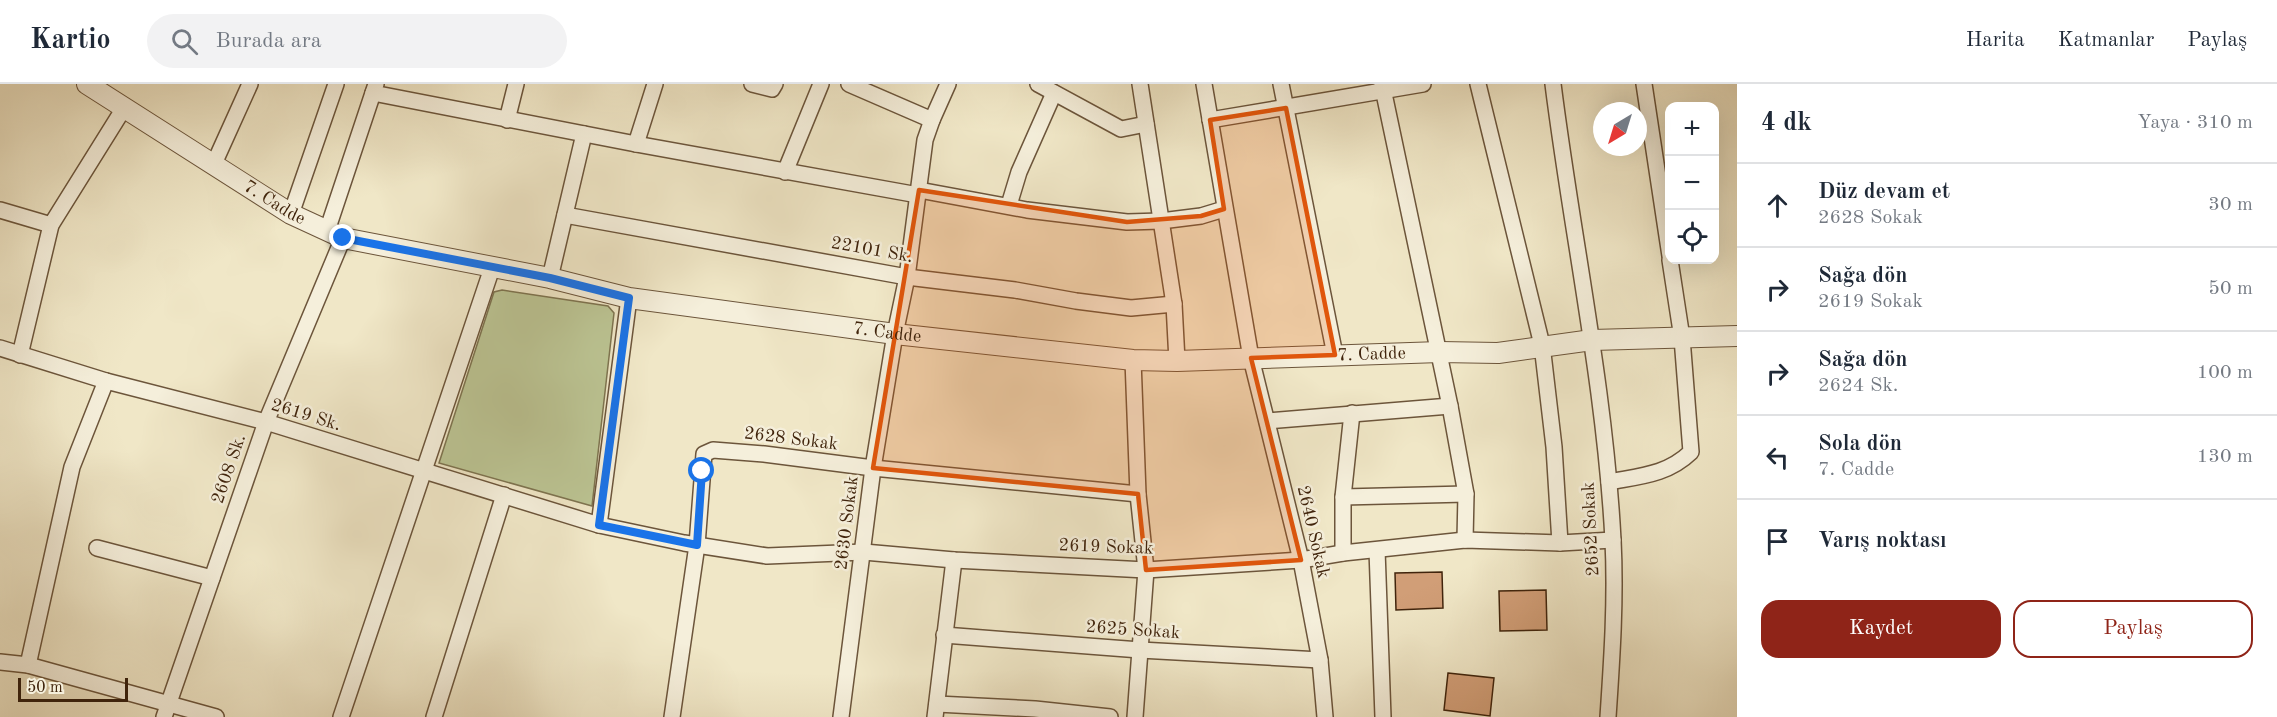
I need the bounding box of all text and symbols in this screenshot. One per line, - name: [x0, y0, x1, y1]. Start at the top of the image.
- search box: [147, 14, 567, 68]
- icon: search: [168, 25, 201, 58]
- text: Kartio: [30, 27, 111, 55]
- text: Burada ara: [216, 30, 322, 52]
- text: Harita: [1966, 30, 2025, 51]
- text: Katmanlar: [2058, 30, 2154, 51]
- text: Paylaş: [2187, 30, 2247, 51]
- north arrow: [1593, 102, 1647, 156]
- map controls: [1665, 102, 1719, 264]
- button: +: [1665, 102, 1719, 156]
- text: 4 dk: [1761, 110, 1812, 136]
- text: Yaya · 310 m: [2137, 113, 2253, 133]
- button: −: [1665, 156, 1719, 210]
- street label: 7. Cadde: [240, 177, 308, 228]
- text: Düz devam et: [1818, 181, 1950, 203]
- icon: ahead: [1761, 189, 1794, 222]
- text: 30 m: [2208, 195, 2253, 215]
- text: 2628 Sokak: [1818, 208, 1923, 228]
- button: locate: [1665, 210, 1719, 264]
- route end: [329, 224, 355, 250]
- street label: 22101 Sk.: [830, 234, 914, 266]
- text: Sağa dön: [1818, 265, 1908, 287]
- icon: right: [1761, 273, 1794, 306]
- text: 50 m: [2208, 279, 2253, 299]
- text: 2619 Sokak: [1818, 292, 1923, 312]
- street label: 7. Cadde: [852, 319, 922, 346]
- street label: 7. Cadde: [1337, 344, 1406, 365]
- text: Sağa dön: [1818, 349, 1908, 371]
- icon: right: [1761, 357, 1794, 390]
- text: 100 m: [2197, 363, 2253, 383]
- text: 2624 Sk.: [1818, 376, 1898, 396]
- street label: 2619 Sk.: [269, 396, 343, 434]
- street label: 2628 Sokak: [743, 424, 839, 454]
- street label: 2608 Sk.: [209, 432, 249, 506]
- text: Sola dön: [1818, 433, 1902, 455]
- icon: left: [1761, 441, 1794, 474]
- text: 130 m: [2197, 447, 2253, 467]
- route start: [688, 457, 714, 483]
- text: 7. Cadde: [1818, 460, 1894, 480]
- street label: 2630 Sokak: [832, 475, 862, 571]
- street label: 2652 Sokak: [1580, 481, 1602, 577]
- street label: 2640 Sokak: [1294, 484, 1332, 580]
- icon: arrive: [1761, 525, 1794, 558]
- text: Varış noktası: [1818, 530, 1947, 552]
- street label: 2619 Sokak: [1058, 536, 1154, 558]
- button: Kaydet: [1761, 600, 2001, 658]
- button: Paylaş: [2013, 600, 2253, 658]
- street label: 2625 Sokak: [1085, 618, 1181, 642]
- scale bar: [18, 675, 128, 702]
- text: 50 m: [27, 680, 63, 696]

